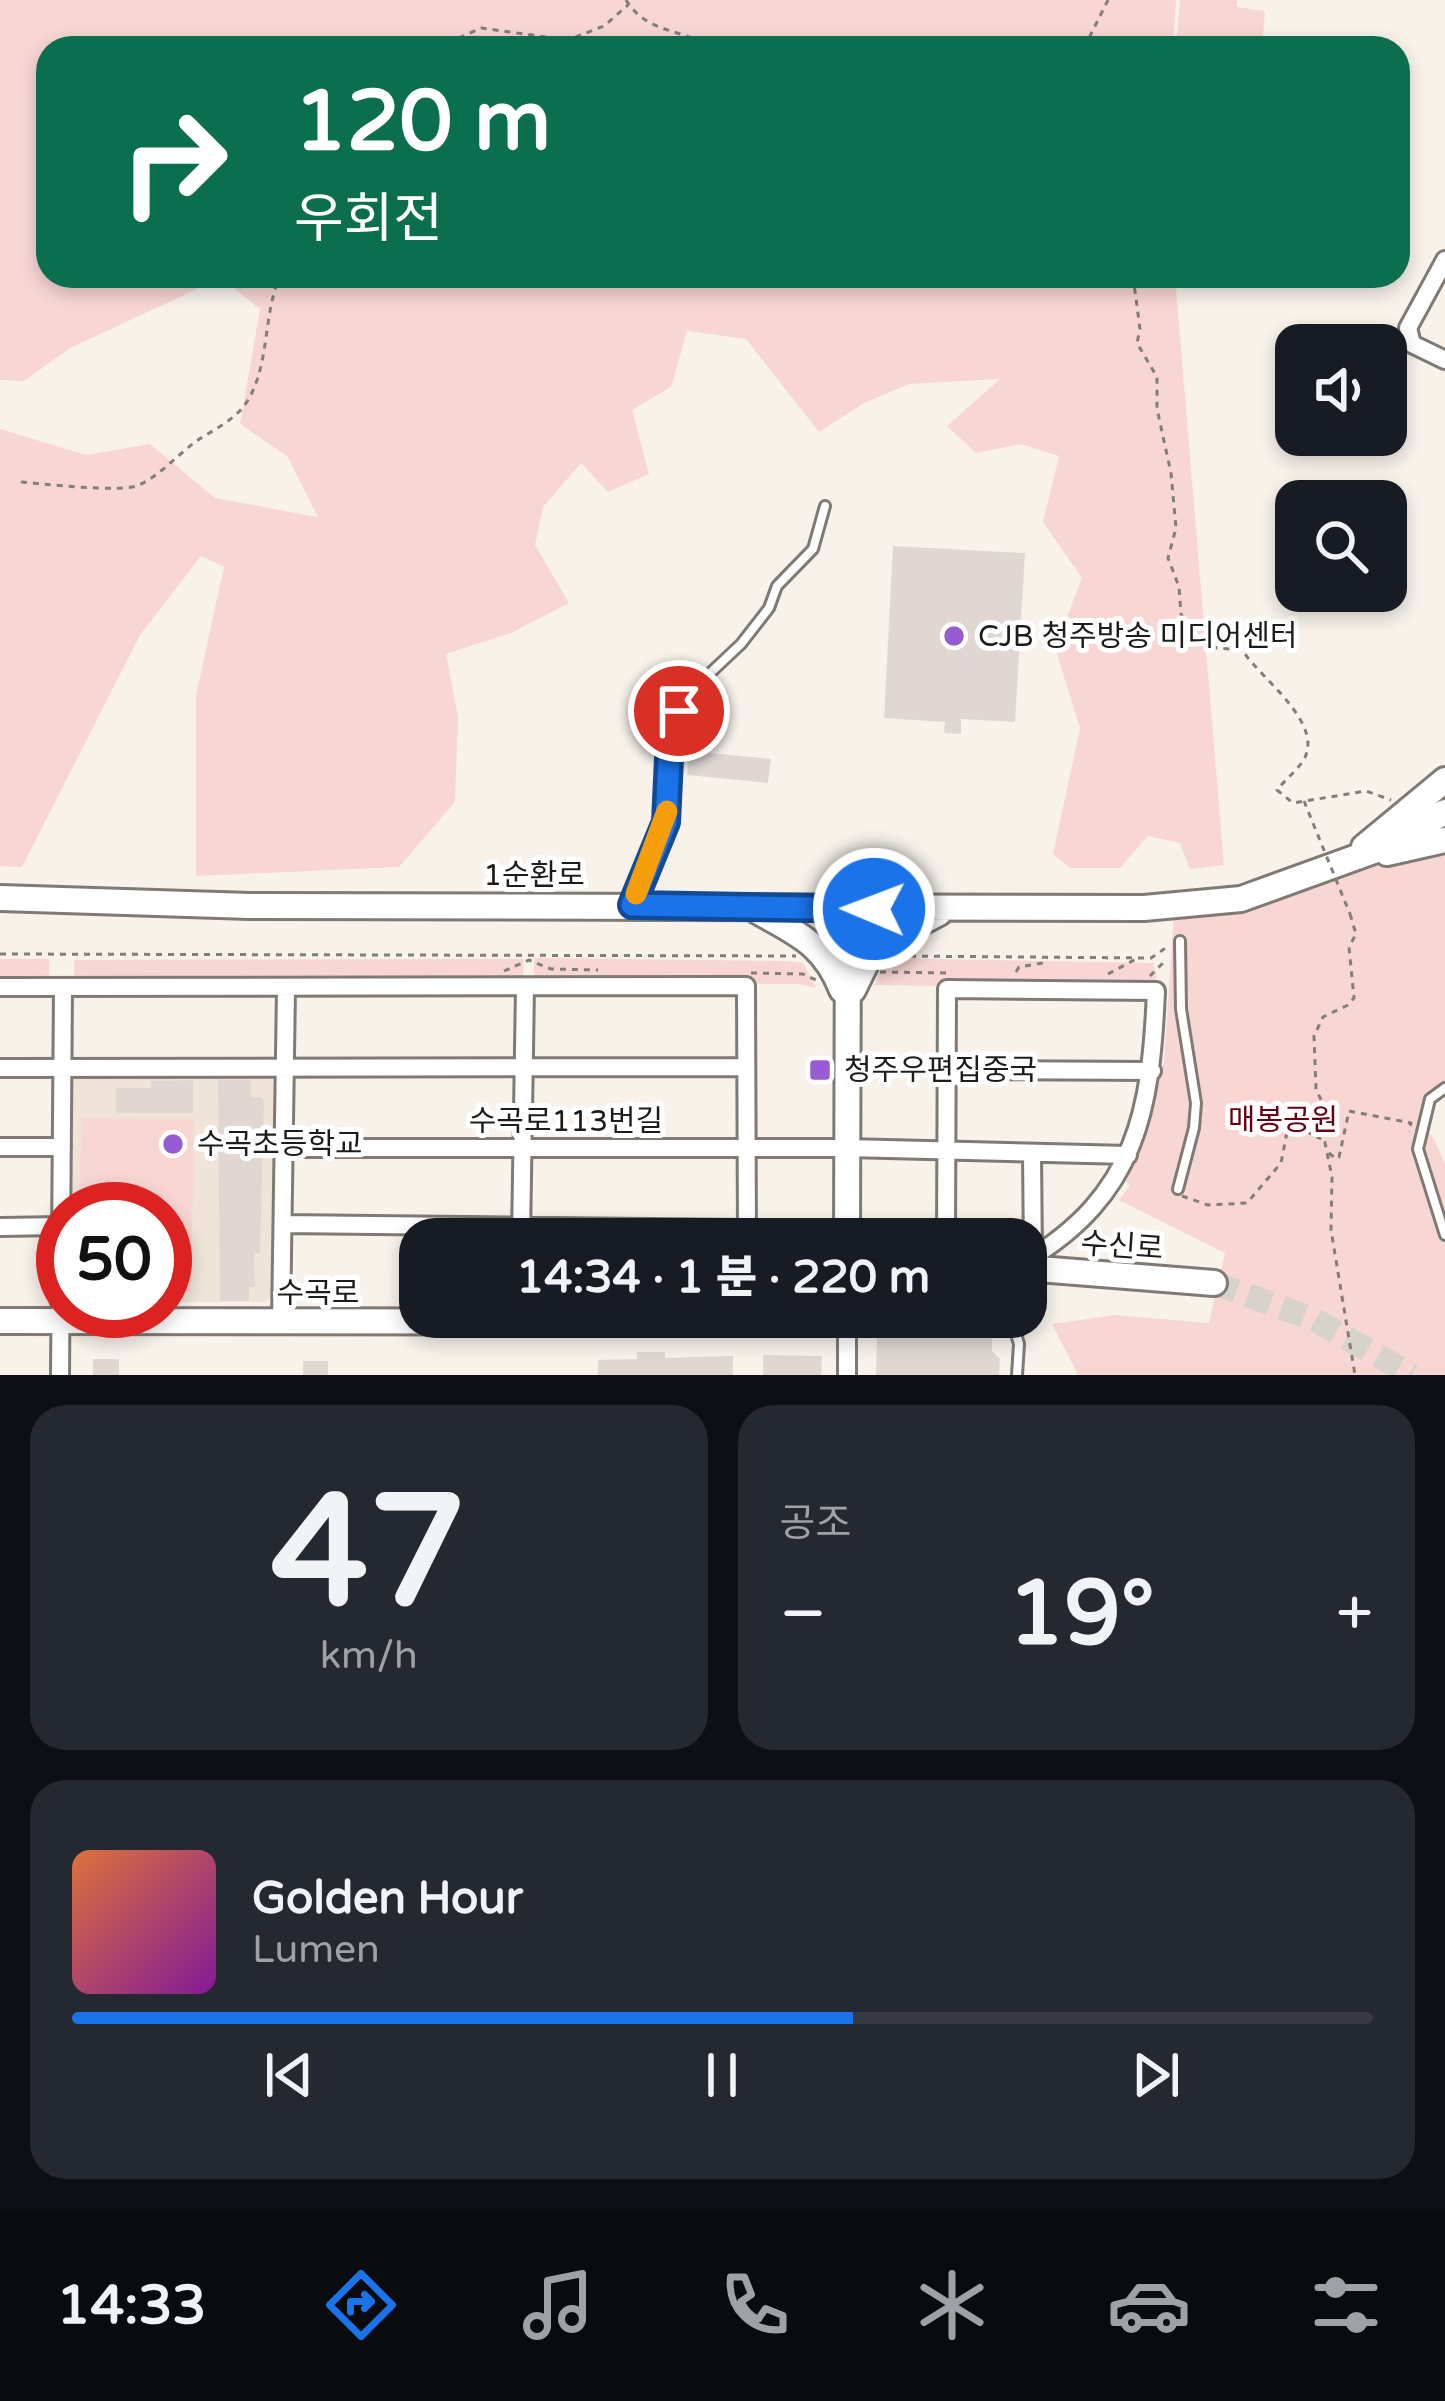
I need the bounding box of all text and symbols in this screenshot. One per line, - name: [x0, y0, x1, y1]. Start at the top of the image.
- text: 120 m: [294, 72, 551, 173]
- icon: right: [96, 84, 252, 240]
- text: 우회전: [294, 187, 443, 252]
- map controls: [1275, 324, 1407, 612]
- button: sound: [1275, 324, 1407, 456]
- button: search: [1275, 480, 1407, 612]
- place label: CJB 청주방송 미디어센터: [978, 618, 1298, 655]
- marker: CJB 청주방송 미디어센터: [941, 623, 967, 649]
- pin: [628, 660, 730, 762]
- icon: arrive: [646, 678, 712, 744]
- position arrow: [811, 846, 937, 972]
- street label: 1순환로: [483, 857, 585, 894]
- place label: 청주우편집중국: [844, 1052, 1037, 1089]
- marker: 청주우편집중국: [807, 1057, 833, 1083]
- park label: 매봉공원: [1228, 1102, 1338, 1139]
- street label: 수곡로113번길: [469, 1103, 663, 1140]
- place label: 수곡초등학교: [197, 1126, 363, 1163]
- marker: 수곡초등학교: [160, 1131, 186, 1157]
- speed limit sign: 50: [36, 1182, 192, 1338]
- street label: 수신로: [1079, 1225, 1165, 1268]
- text: 14:34 · 1 분 · 220 m: [516, 1251, 930, 1305]
- street label: 수곡로: [277, 1275, 359, 1312]
- text: 47: [271, 1460, 467, 1648]
- text: 공조: [780, 1500, 851, 1547]
- text: 19°: [1008, 1560, 1155, 1669]
- text: −: [780, 1574, 827, 1654]
- text: +: [1336, 1574, 1373, 1654]
- text: km/h: [320, 1632, 418, 1679]
- text: Golden Hour: [252, 1872, 523, 1926]
- text: Lumen: [252, 1926, 380, 1973]
- icon: previous: [256, 2042, 322, 2108]
- icon: pause: [689, 2042, 755, 2108]
- icon: next: [1123, 2042, 1189, 2108]
- icon: directions: [319, 2263, 403, 2347]
- icon: music: [516, 2263, 600, 2347]
- icon: phone: [713, 2263, 797, 2347]
- icon: climate: [910, 2263, 994, 2347]
- icon: car: [1107, 2263, 1191, 2347]
- icon: filters: [1304, 2263, 1388, 2347]
- text: 14:33: [57, 2273, 206, 2338]

